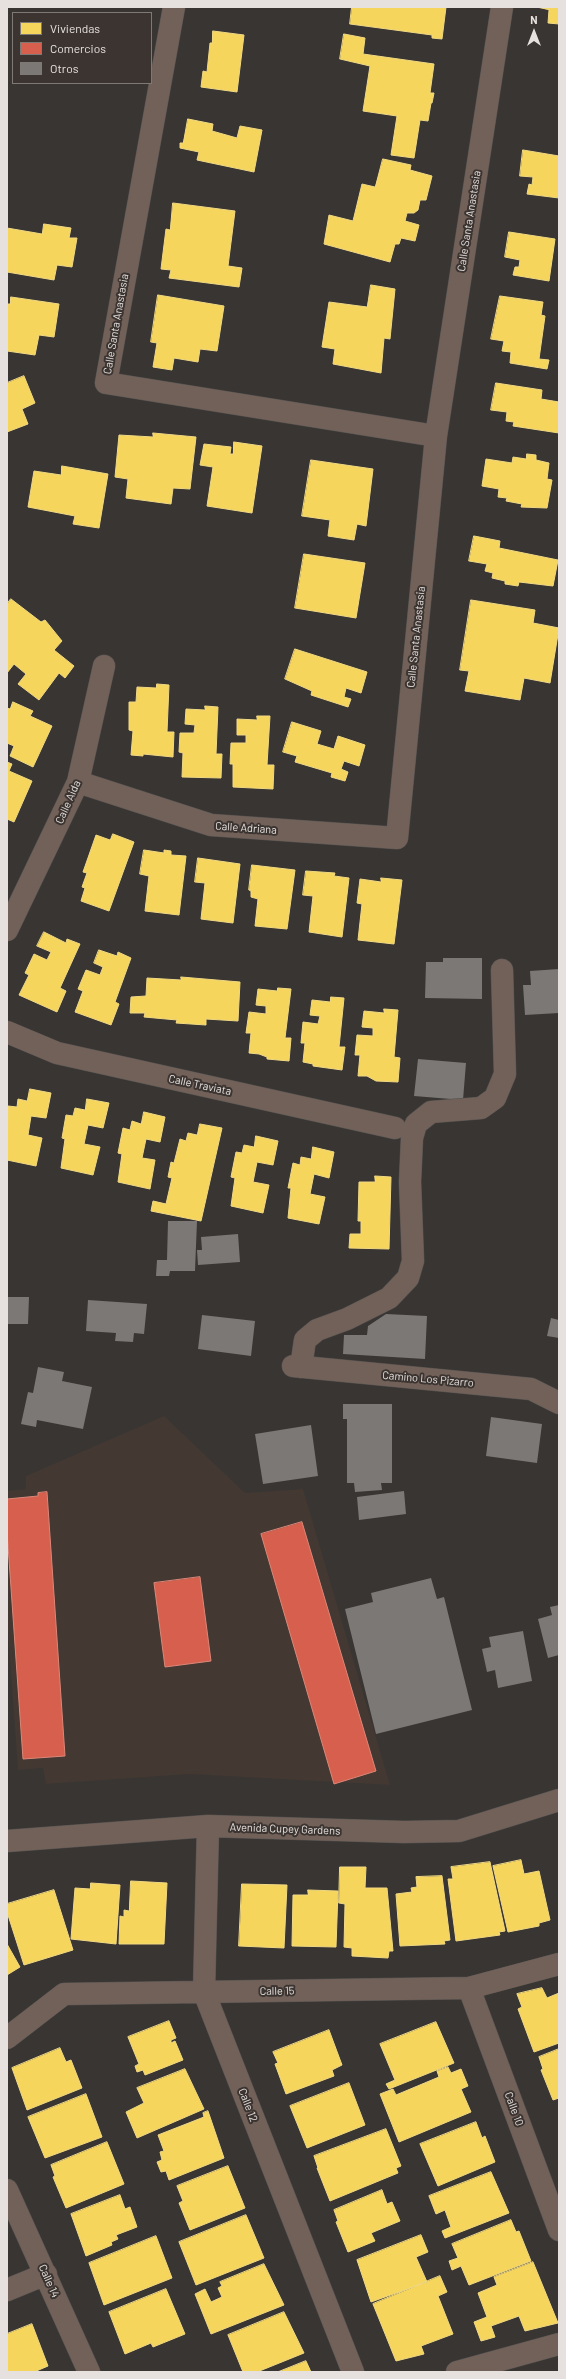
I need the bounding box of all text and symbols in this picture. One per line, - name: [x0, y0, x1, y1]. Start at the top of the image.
- legend: [12, 12, 152, 84]
- north arrow: [514, 12, 554, 52]
- text: N: [530, 13, 538, 26]
- text: Viviendas: [50, 21, 100, 35]
- text: Comercios: [50, 41, 106, 55]
- text: Otros: [50, 61, 78, 75]
- street label: Calle Santa Anastasia: [455, 170, 483, 272]
- street label: Calle Santa Anastasia: [101, 273, 131, 375]
- street label: Calle Santa Anastasia: [404, 586, 428, 688]
- street label: Calle Aida: [53, 778, 83, 826]
- street label: Calle Adriana: [215, 819, 277, 837]
- street label: Calle Traviata: [167, 1072, 233, 1098]
- street label: Camino Los Pizarro: [382, 1368, 474, 1390]
- street label: Avenida Cupey Gardens: [229, 1820, 341, 1838]
- street label: Calle 15: [259, 1984, 295, 1998]
- street label: Calle 12: [236, 2086, 260, 2124]
- street label: Calle 10: [502, 2090, 526, 2128]
- street label: Calle 14: [36, 2262, 62, 2300]

